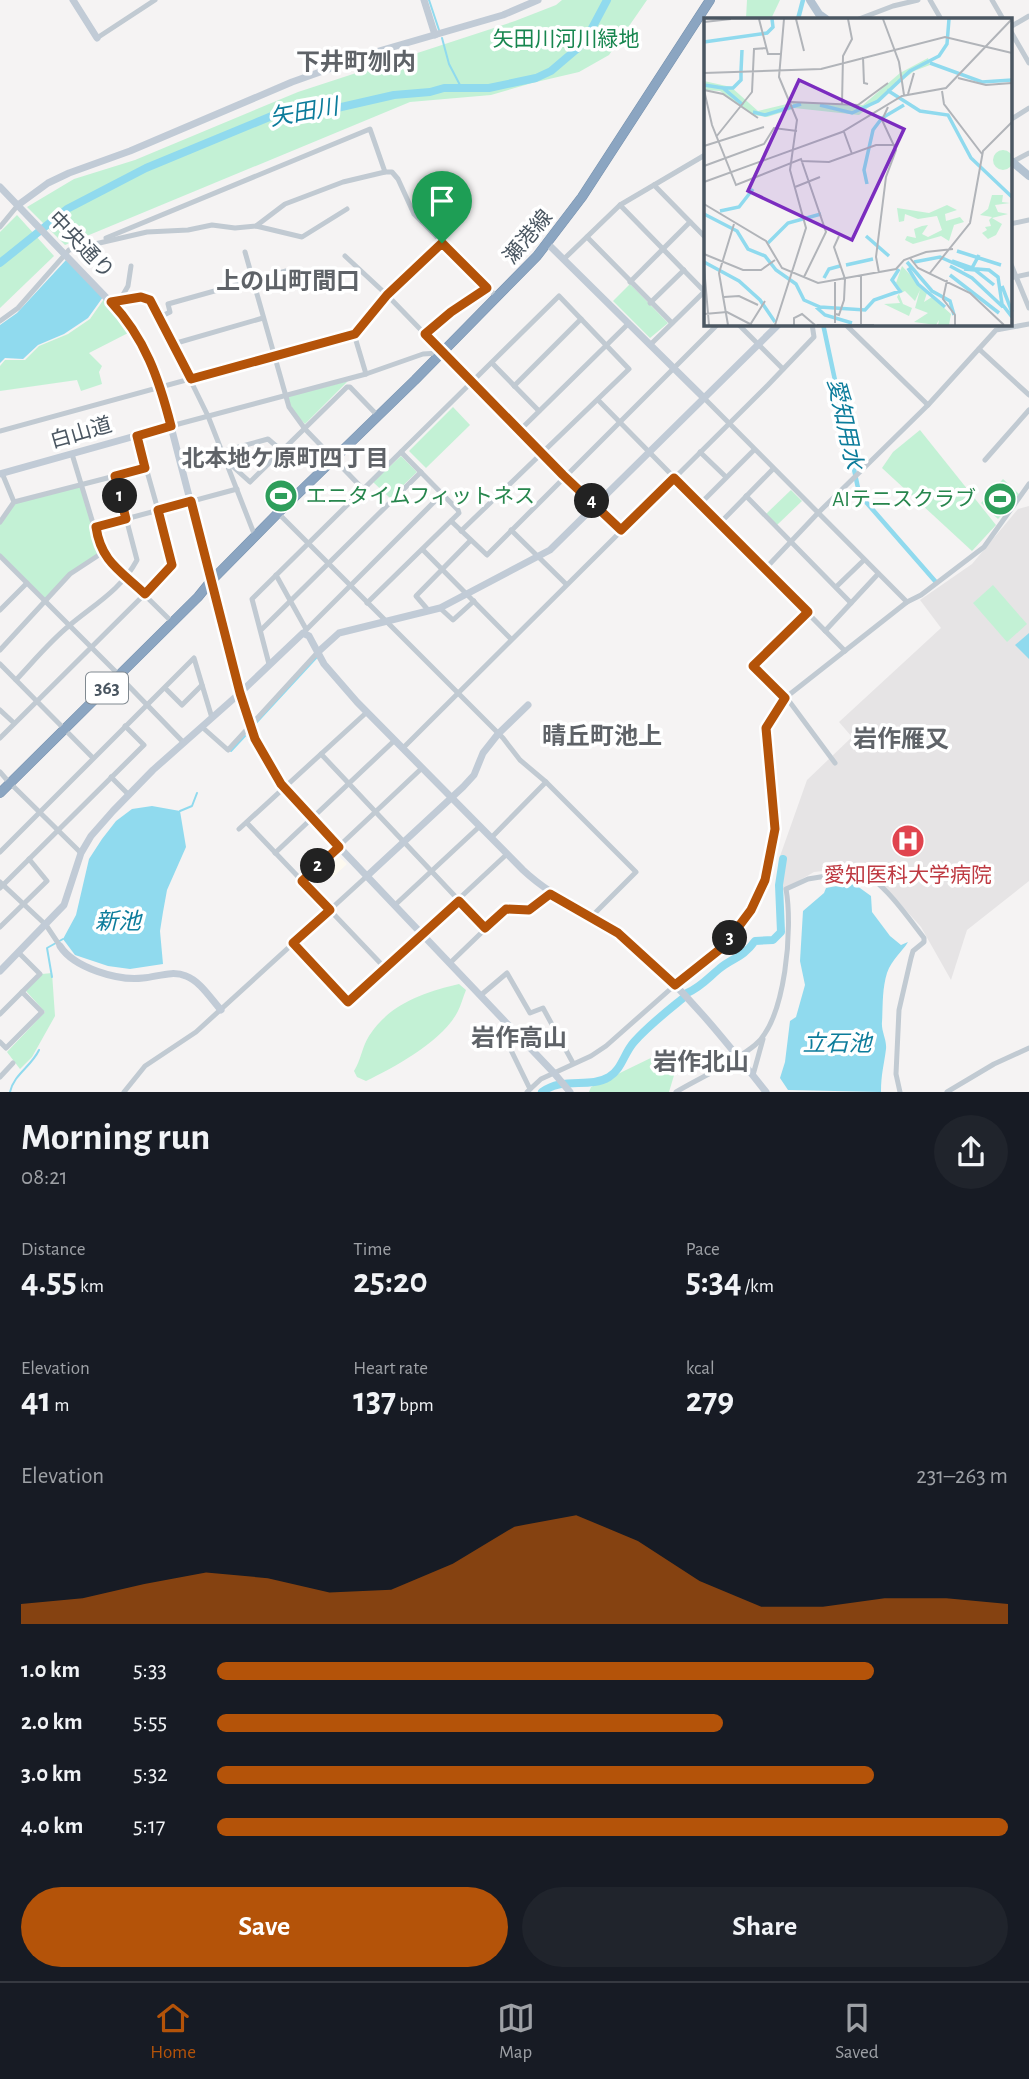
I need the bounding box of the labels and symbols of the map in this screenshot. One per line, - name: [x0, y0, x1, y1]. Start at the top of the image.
- inset map: [704, 18, 1012, 326]
- park label: 矢田川河川緑地: [493, 28, 640, 50]
- district label: 下井町刎内: [296, 49, 416, 75]
- water label: 矢田川: [268, 93, 343, 130]
- pin: [412, 171, 472, 243]
- street label: 瀬港線: [499, 205, 556, 268]
- street label: 中央通り: [44, 207, 118, 283]
- district label: 上の山町間口: [216, 269, 360, 294]
- water label: 愛知用水: [823, 376, 867, 474]
- street label: 白山道: [48, 413, 114, 452]
- district label: 北本地ケ原町四丁目: [182, 446, 389, 471]
- sports icon: エニタイムフィットネス: [262, 477, 300, 515]
- pin: 1: [102, 478, 138, 514]
- sports icon: AIテニスクラブ: [981, 480, 1019, 518]
- pin: 4: [574, 484, 610, 518]
- place label: エニタイムフィットネス: [306, 485, 535, 507]
- place label: AIテニスクラブ: [832, 487, 976, 510]
- road number: 363: [86, 673, 128, 704]
- district label: 晴丘町池上: [542, 723, 662, 749]
- district label: 岩作雁又: [853, 726, 949, 752]
- hospital icon: 愛知医科大学病院: [889, 822, 927, 860]
- pin: 2: [300, 848, 336, 884]
- place label: 愛知医科大学病院: [824, 864, 992, 886]
- water label: 新池: [95, 909, 143, 934]
- pin: 3: [712, 920, 748, 956]
- district label: 岩作高山: [471, 1025, 567, 1051]
- water label: 立石池: [803, 1031, 874, 1056]
- district label: 岩作北山: [653, 1049, 749, 1075]

